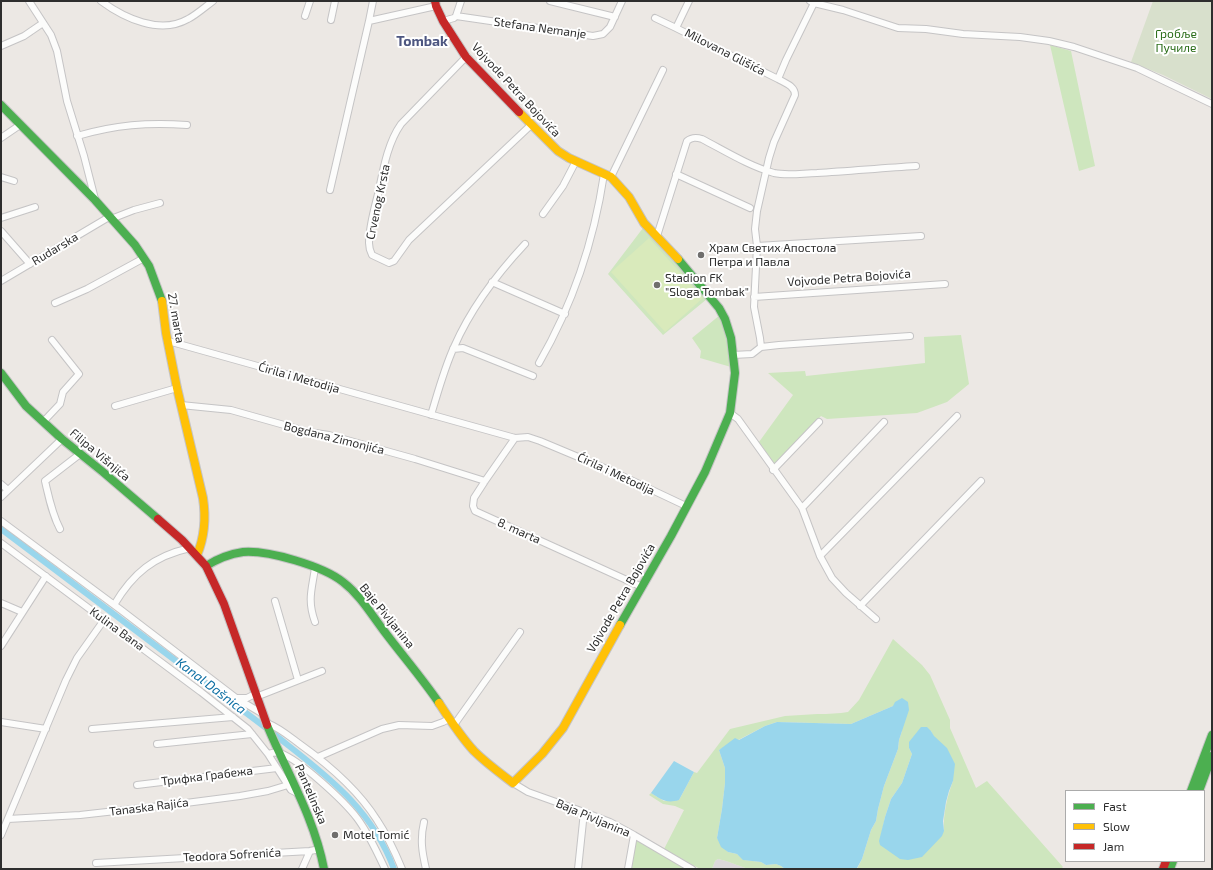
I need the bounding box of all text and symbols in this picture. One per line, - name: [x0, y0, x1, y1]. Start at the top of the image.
- street label: Stefana Nemanje: [493, 14, 587, 42]
- street label: Milovana Glišića: [682, 25, 768, 79]
- park label: Гробље Пучиле: [1155, 27, 1197, 55]
- district label: Tombak: [396, 33, 448, 49]
- street label: Vojvode Petra Bojovića: [469, 40, 563, 140]
- street label: Crvenog Krsta: [363, 163, 393, 241]
- street label: Rudarska: [29, 230, 81, 268]
- place label: Храм Светих Апостола Петра и Павла: [709, 241, 836, 269]
- marker: Храм Светих Апостола Петра и Павла: [696, 250, 706, 260]
- street label: Vojvode Petra Bojovića: [787, 267, 911, 289]
- place label: Stadion FK "Sloga Tombak": [665, 271, 749, 299]
- marker: Stadion FK "Sloga Tombak": [652, 280, 662, 290]
- street label: 27. marta: [164, 292, 188, 344]
- street label: Ćirila i Metodija: [257, 360, 341, 396]
- street label: Bogdana Zimonjića: [282, 419, 386, 457]
- street label: Filipa Višnjića: [67, 426, 133, 484]
- street label: Ćirila i Metodija: [575, 450, 657, 498]
- street label: 8. marta: [495, 515, 543, 547]
- street label: Vojvode Petra Bojovića: [584, 541, 658, 655]
- street label: Baje Pivljanina: [356, 581, 418, 651]
- street label: Kulina Bana: [87, 604, 147, 654]
- water label: Kanal Dašnica: [173, 655, 249, 717]
- street label: Pantelinska: [292, 762, 330, 826]
- street label: Трифка Грабежа: [160, 763, 254, 789]
- legend: [1065, 790, 1205, 862]
- street label: Tanaska Rajića: [108, 795, 190, 819]
- street label: Baja Pivljanina: [554, 796, 632, 840]
- text: Fast: [1103, 799, 1126, 813]
- text: Slow: [1103, 819, 1130, 833]
- place label: Motel Tomić: [343, 828, 409, 842]
- marker: Motel Tomić: [330, 830, 340, 840]
- text: Jam: [1103, 839, 1124, 853]
- street label: Teodora Sofrenića: [183, 845, 281, 865]

